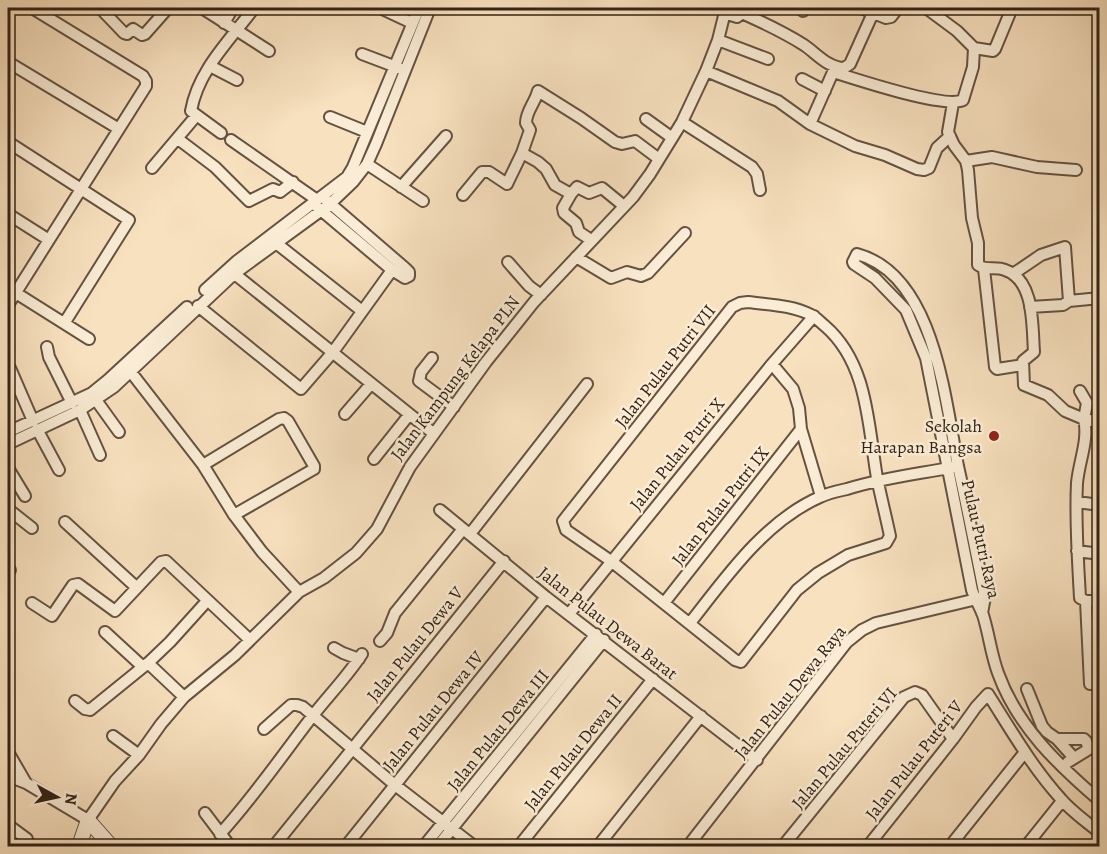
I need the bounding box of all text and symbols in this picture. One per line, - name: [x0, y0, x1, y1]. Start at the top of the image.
- street label: Jalan Kampung Kelapa PLN: [385, 291, 525, 465]
- street label: Jalan Pulau Putri VII: [609, 299, 721, 433]
- street label: Jalan Pulau Putri X: [624, 392, 730, 515]
- place label: Sekolah Harapan Bangsa: [860, 414, 983, 459]
- marker: Sekolah Harapan Bangsa: [987, 429, 1001, 443]
- street label: Jalan Pulau Putri IX: [666, 441, 774, 571]
- street label: Pulau Putri Raya: [956, 477, 1007, 602]
- street label: Jalan Pulau Dewa Barat: [533, 561, 683, 685]
- street label: Jalan Pulau Dewa V: [361, 581, 469, 707]
- street label: Jalan Pulau Dewa Raya: [729, 620, 852, 764]
- street label: Jalan Pulau Dewa IV: [377, 646, 489, 776]
- street label: Jalan Pulau Dewa III: [441, 664, 555, 796]
- street label: Jalan Pulau Puteri VI: [786, 682, 902, 814]
- street label: Jalan Pulau Dewa II: [518, 689, 628, 815]
- street label: Jalan Pulau Puteri V: [860, 695, 968, 825]
- north arrow: [27, 767, 87, 827]
- text: N: [59, 792, 83, 807]

